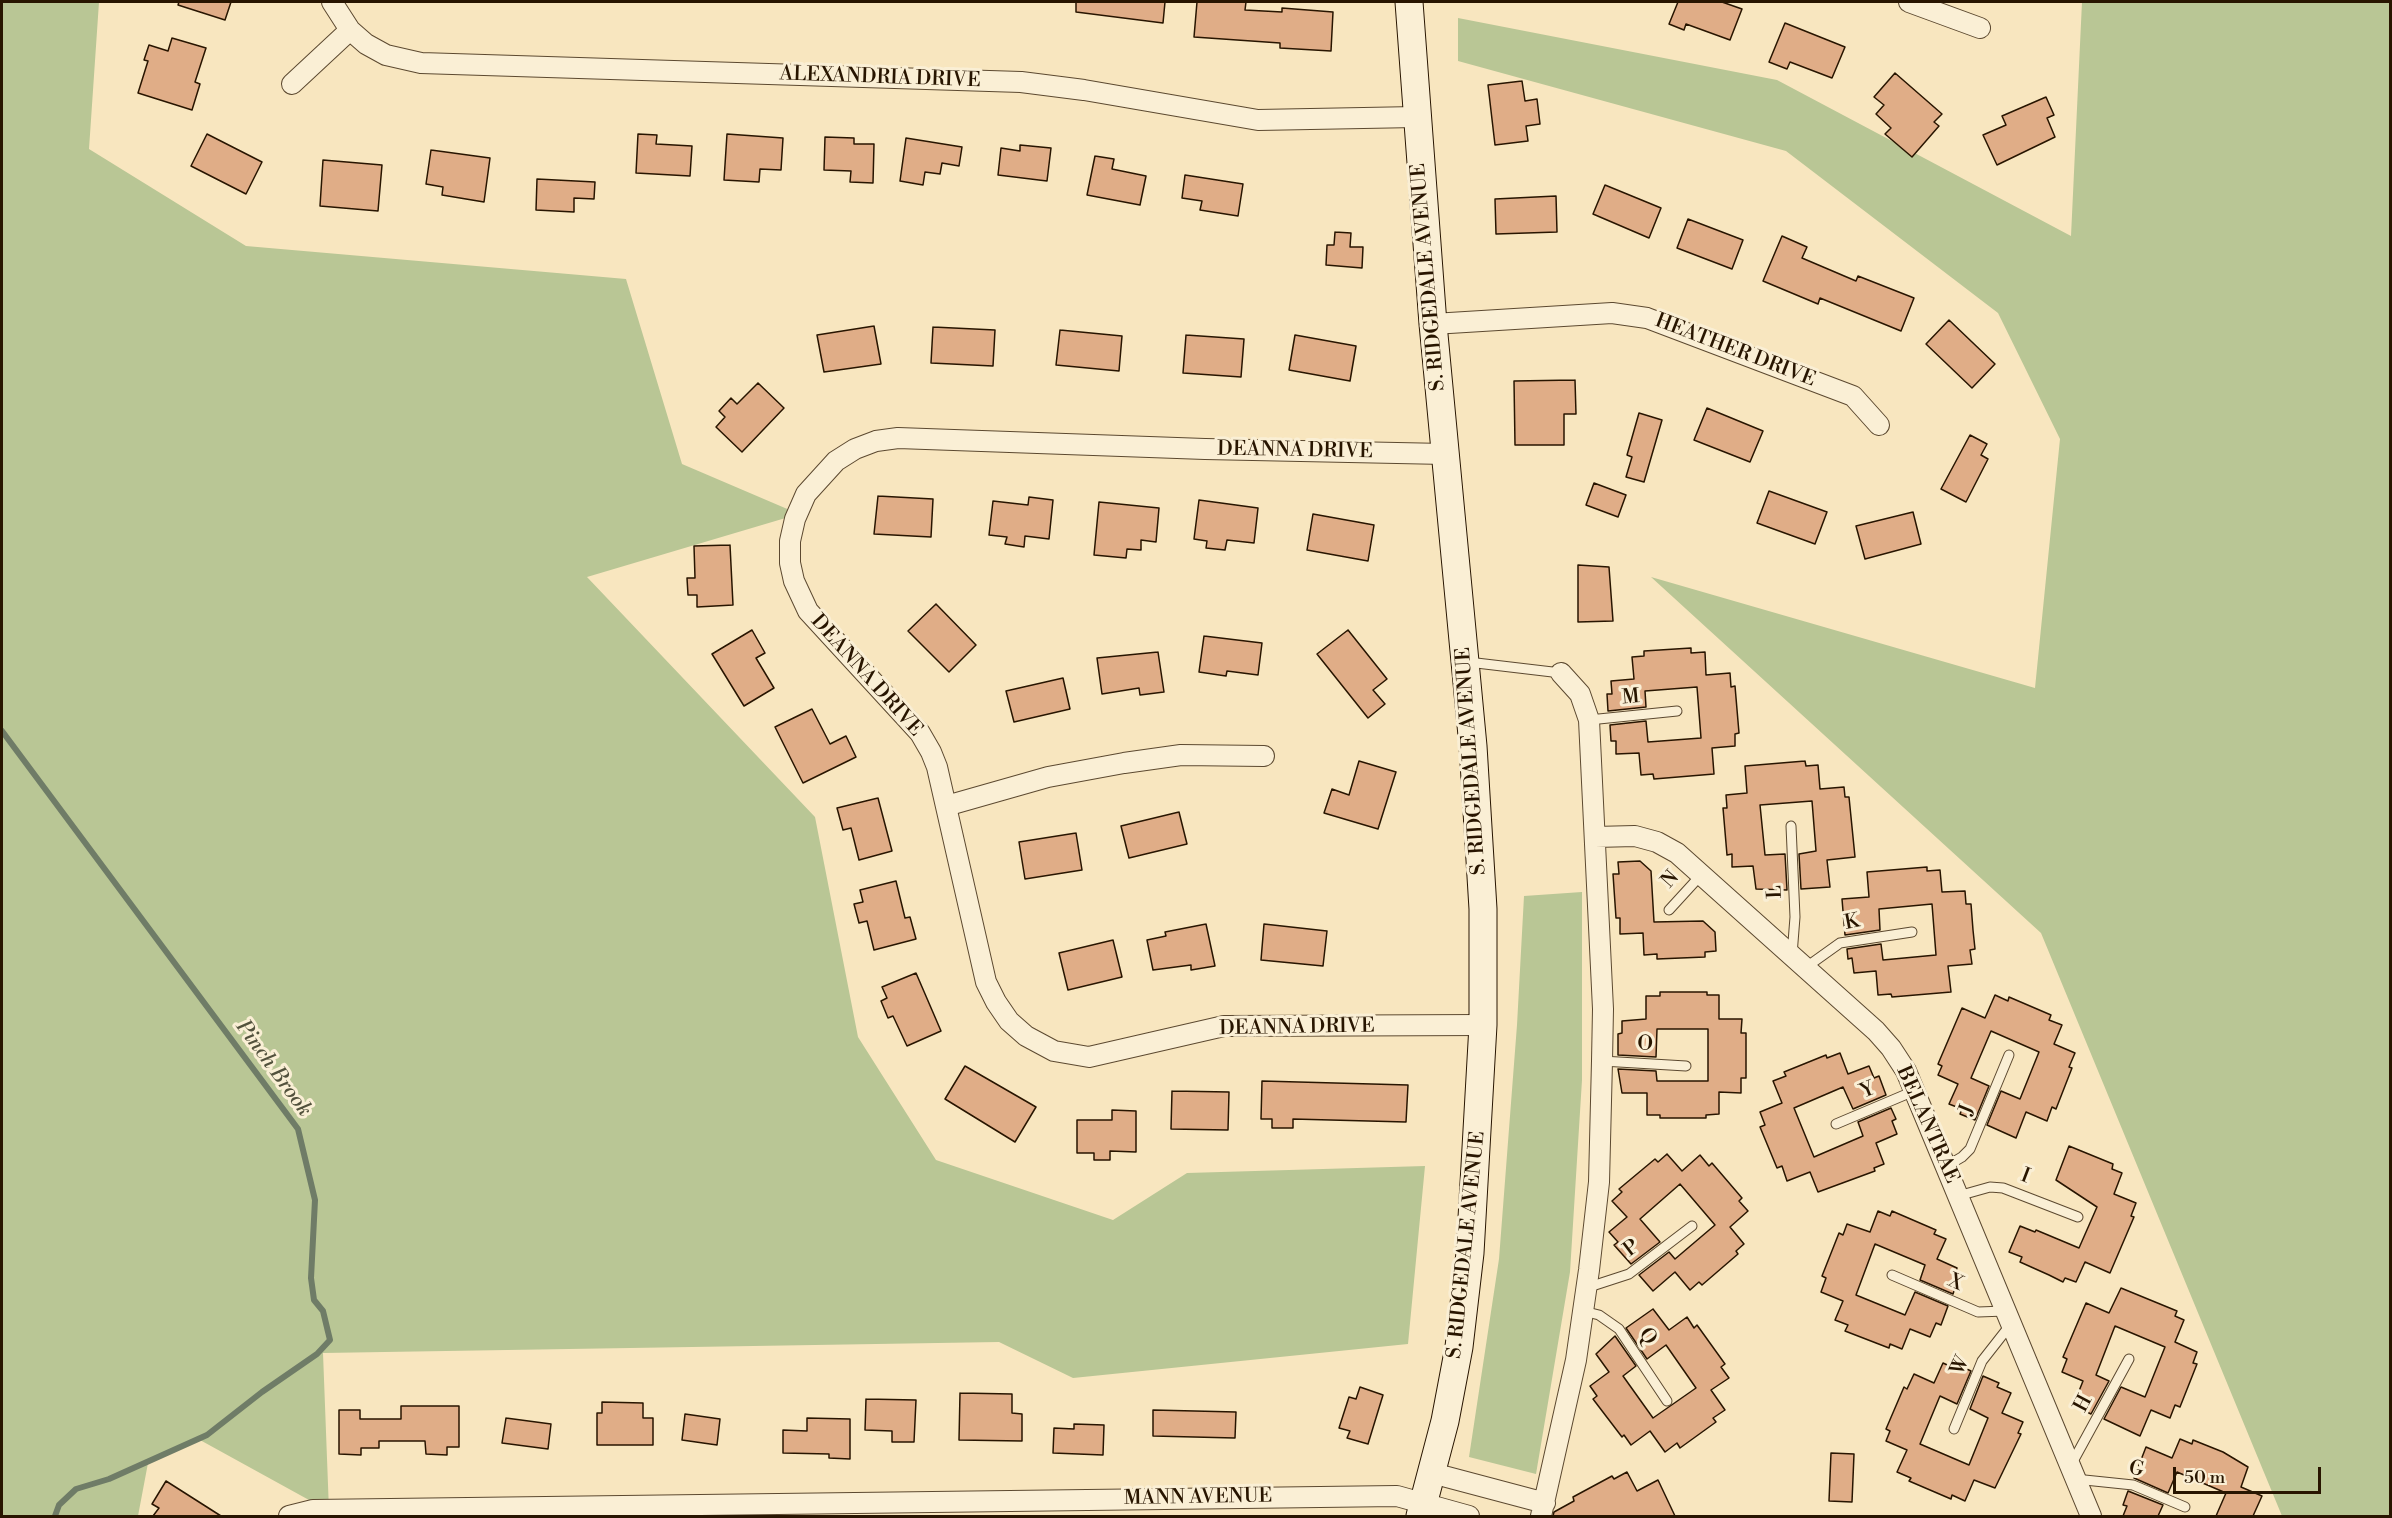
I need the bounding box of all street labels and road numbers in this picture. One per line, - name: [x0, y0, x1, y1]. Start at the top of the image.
- street label: ALEXANDRIA DRIVE: [779, 62, 981, 94]
- street label: S. RIDGEDALE AVENUE: [1407, 162, 1451, 392]
- street label: HEATHER DRIVE: [1651, 309, 1819, 393]
- street label: DEANNA DRIVE: [1217, 438, 1373, 464]
- street label: DEANNA DRIVE: [805, 610, 927, 742]
- street label: S. RIDGEDALE AVENUE: [1452, 646, 1492, 876]
- street label: M: [1621, 685, 1641, 711]
- street label: N: [1657, 866, 1685, 894]
- street label: L: [1764, 885, 1788, 899]
- street label: K: [1843, 910, 1861, 936]
- street label: DEANNA DRIVE: [1219, 1015, 1375, 1041]
- street label: O: [1637, 1033, 1653, 1057]
- street label: BELANTRAE: [1890, 1063, 1964, 1187]
- street label: Y: [1857, 1077, 1879, 1105]
- street label: J: [1955, 1101, 1981, 1119]
- street label: S. RIDGEDALE AVENUE: [1443, 1130, 1491, 1360]
- street label: I: [2017, 1164, 2033, 1190]
- street label: P: [1619, 1235, 1645, 1263]
- street label: X: [1944, 1269, 1966, 1297]
- street label: Q: [1633, 1324, 1661, 1350]
- street label: W: [1946, 1353, 1976, 1379]
- street label: H: [2070, 1391, 2098, 1417]
- street label: G: [2126, 1457, 2146, 1483]
- street label: MANN AVENUE: [1124, 1485, 1272, 1511]

